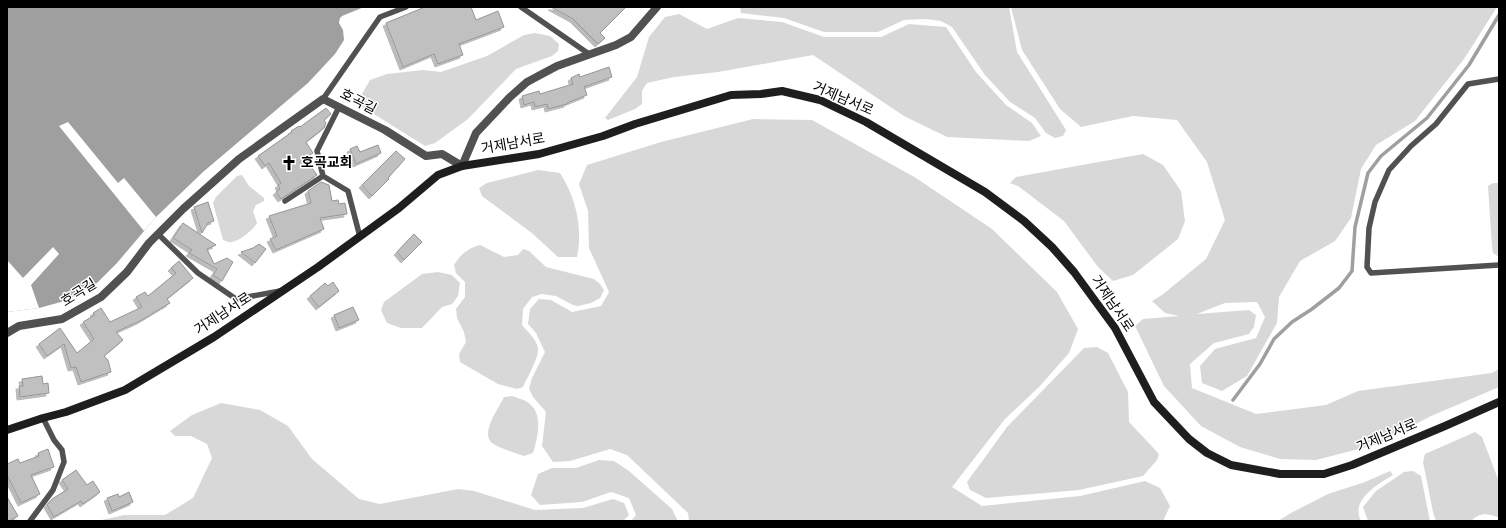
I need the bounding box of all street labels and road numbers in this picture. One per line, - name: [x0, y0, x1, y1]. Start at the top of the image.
- street label: 거제남서로: [811, 79, 876, 118]
- street label: 호곡길: [338, 86, 379, 117]
- street label: 거제남서로: [480, 131, 546, 156]
- street label: 거제남서로: [1088, 273, 1137, 335]
- street label: 호곡길: [58, 276, 99, 309]
- street label: 거제남서로: [192, 290, 254, 337]
- street label: 거제남서로: [1354, 416, 1419, 455]

